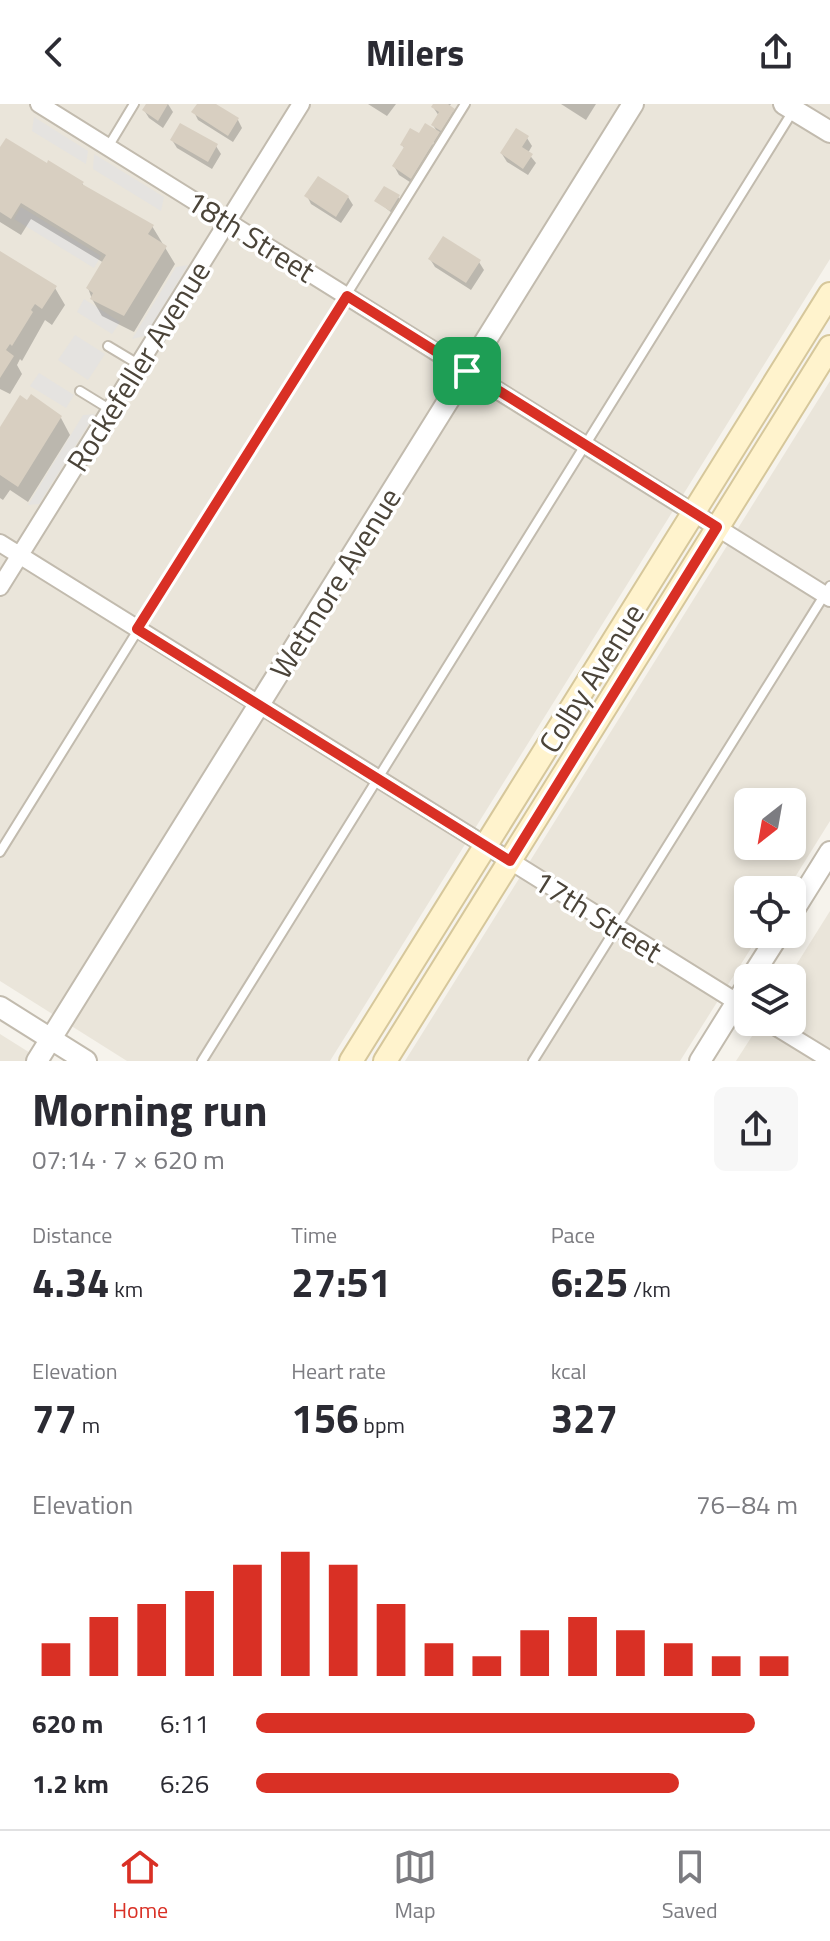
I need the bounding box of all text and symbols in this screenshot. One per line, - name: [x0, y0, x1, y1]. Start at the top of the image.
- text: Milers: [366, 25, 464, 80]
- icon: back: [32, 30, 76, 74]
- icon: share: [754, 30, 798, 74]
- street label: 18th Street: [178, 178, 325, 294]
- street label: Rockefeller Avenue: [55, 252, 221, 480]
- pin: [433, 337, 501, 405]
- icon: arrive: [445, 349, 489, 393]
- street label: Wetmore Avenue: [258, 478, 412, 688]
- street label: Colby Avenue: [527, 594, 655, 762]
- north arrow: [734, 788, 806, 860]
- map controls: [734, 788, 806, 1036]
- street label: 17th Street: [525, 858, 672, 974]
- button: locate: [734, 876, 806, 948]
- button: layers: [734, 964, 806, 1036]
- text: Morning run: [32, 1076, 268, 1143]
- button: share: [714, 1087, 798, 1171]
- text: 07:14 · 7 × 620 m: [32, 1140, 225, 1179]
- text: Distance: [32, 1218, 112, 1252]
- text: Time: [291, 1218, 337, 1252]
- text: Pace: [551, 1218, 595, 1252]
- text: 4.34: [32, 1252, 109, 1313]
- text: 27:51: [291, 1252, 391, 1313]
- text: 6:25: [551, 1252, 628, 1313]
- text: km: [109, 1272, 143, 1306]
- text: /km: [628, 1272, 671, 1306]
- text: Elevation: [32, 1354, 118, 1388]
- text: Heart rate: [291, 1354, 386, 1388]
- text: kcal: [551, 1354, 587, 1388]
- text: 77: [32, 1388, 77, 1449]
- text: 156: [291, 1388, 359, 1449]
- text: 327: [551, 1388, 618, 1449]
- text: m: [77, 1408, 100, 1442]
- text: bpm: [359, 1408, 405, 1442]
- text: Elevation: [32, 1485, 133, 1524]
- text: 76–84 m: [696, 1485, 798, 1524]
- text: 620 m: [32, 1704, 103, 1743]
- text: 6:11: [160, 1704, 209, 1743]
- text: 1.2 km: [32, 1764, 109, 1803]
- text: 6:26: [160, 1764, 209, 1803]
- tab: Home: [112, 1845, 168, 1927]
- tab: Map: [393, 1845, 437, 1927]
- tab: Saved: [662, 1845, 718, 1927]

